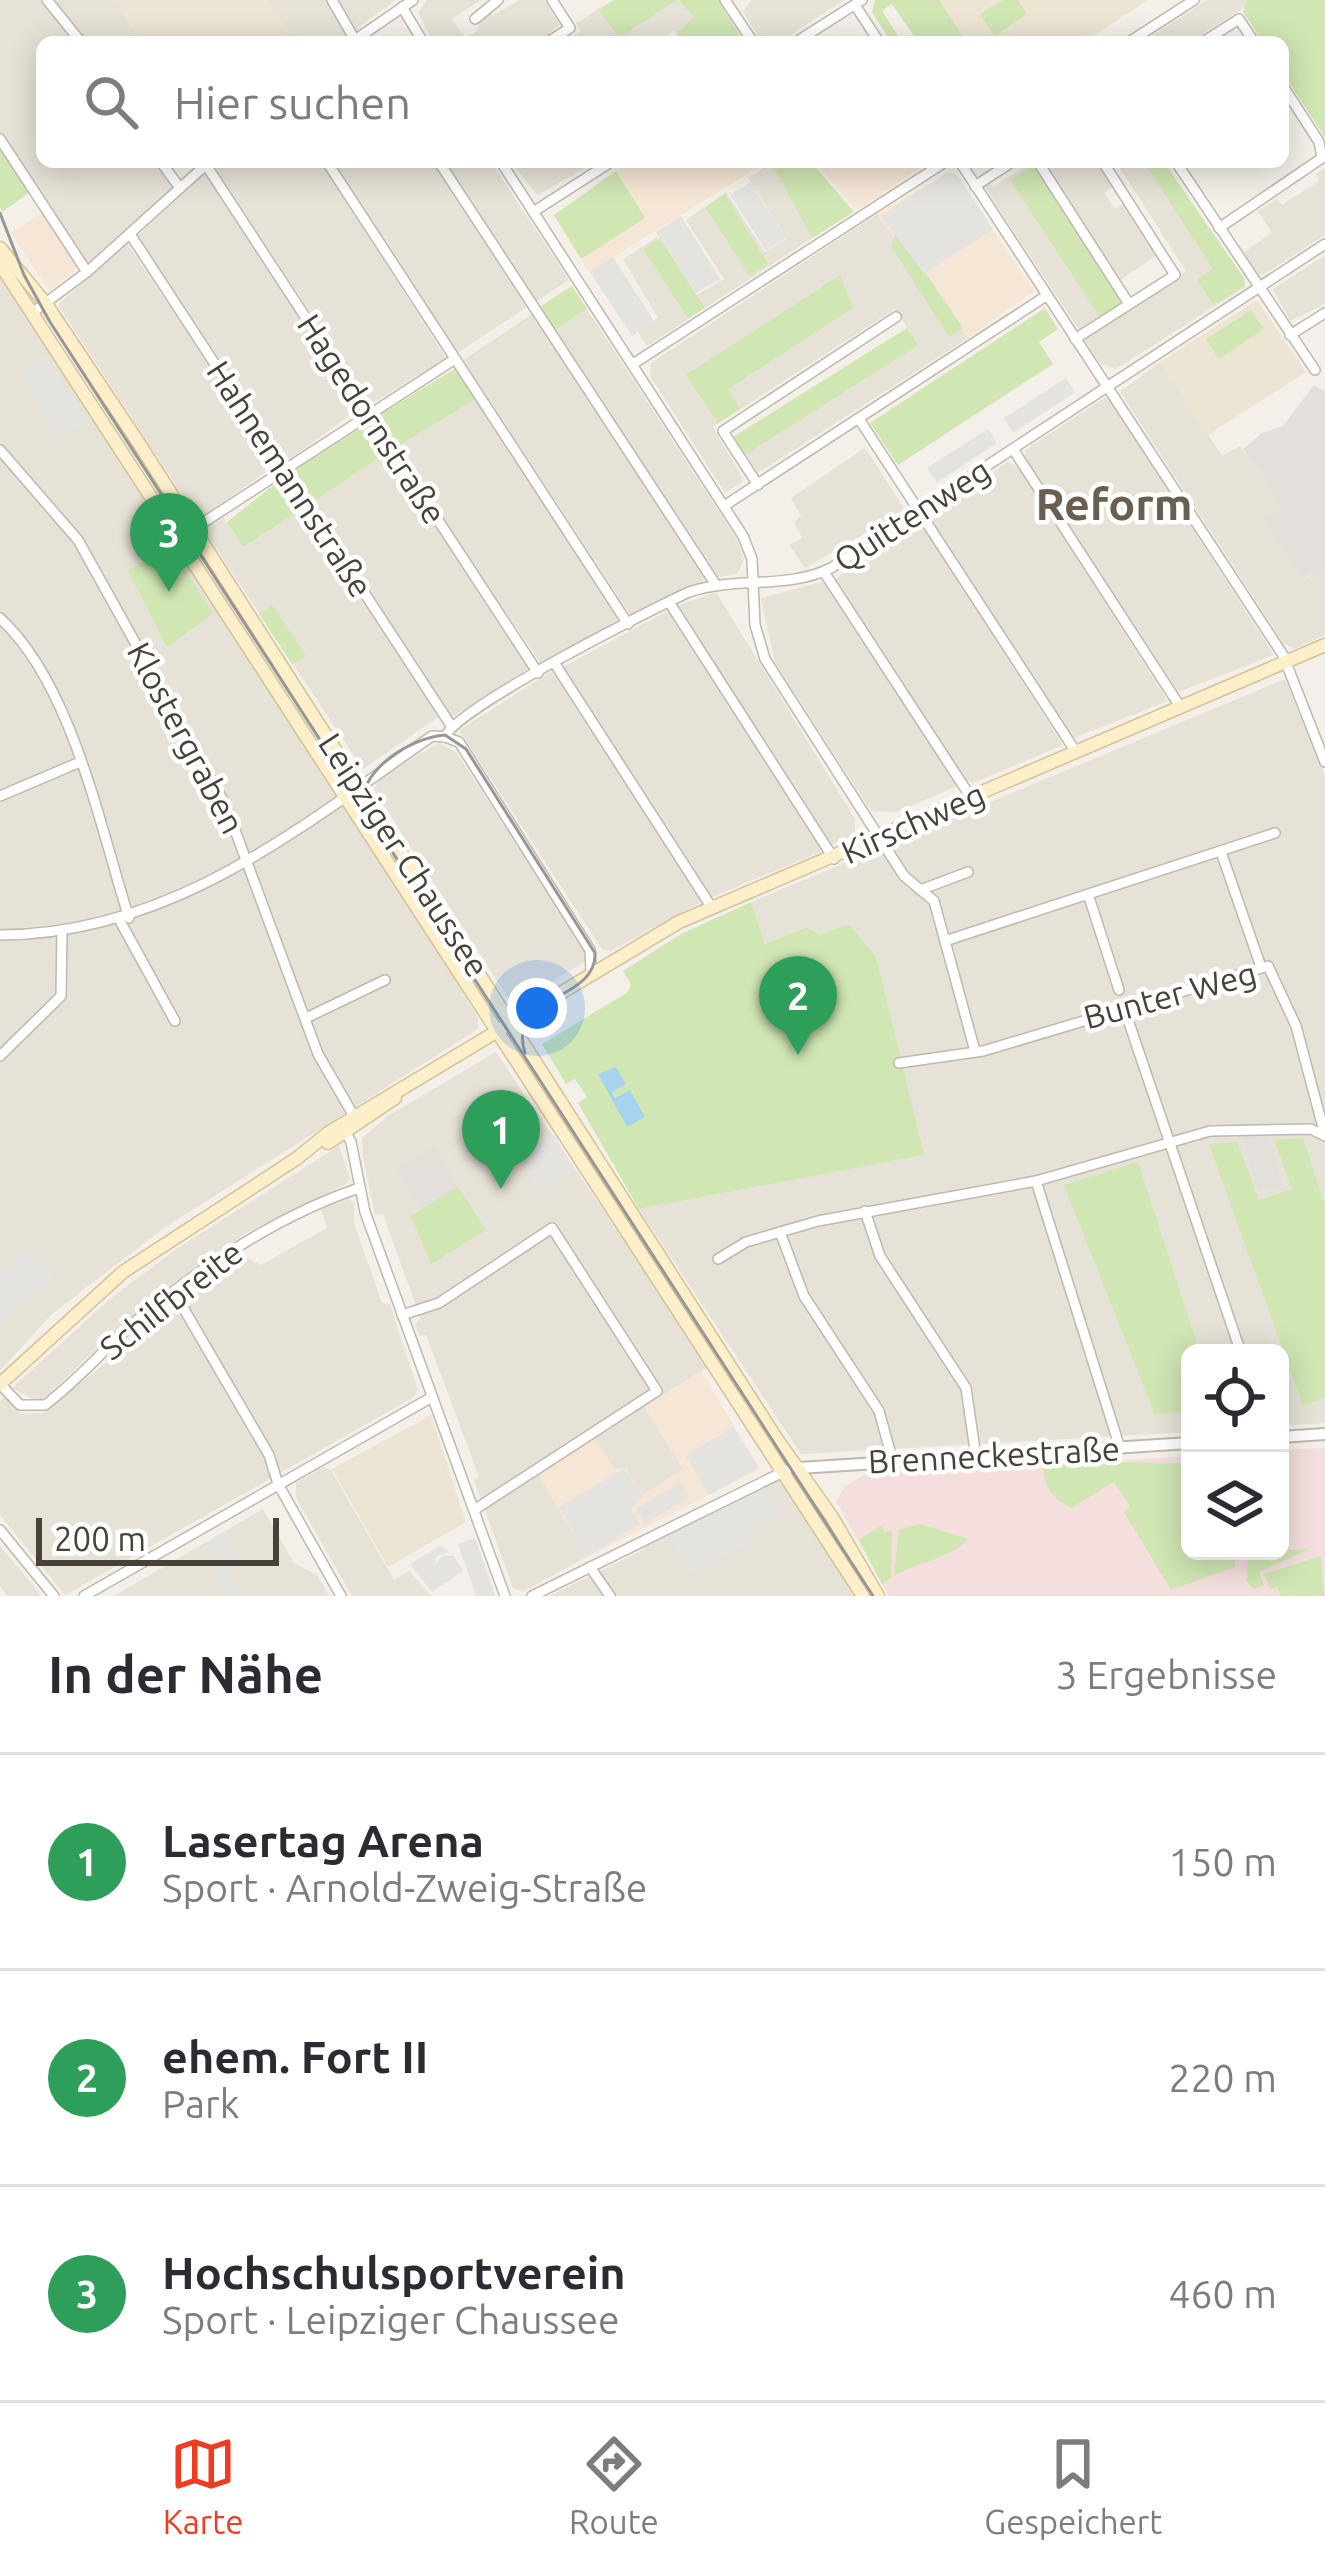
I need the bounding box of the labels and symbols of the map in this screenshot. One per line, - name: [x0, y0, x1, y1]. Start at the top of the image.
- street label: Hagedornstraße: [291, 307, 454, 530]
- street label: Hahnemannstraße: [200, 354, 381, 604]
- street label: Quittenweg: [827, 451, 997, 579]
- district label: Reform: [1035, 478, 1193, 529]
- pin: 3: [130, 493, 208, 592]
- street label: Klostergraben: [121, 636, 252, 839]
- street label: Leipziger Chaussee: [312, 726, 497, 983]
- street label: Kirschweg: [836, 775, 990, 870]
- street label: Bunter Weg: [1080, 954, 1260, 1035]
- pin: 2: [759, 956, 837, 1055]
- your location: [507, 978, 567, 1038]
- pin: 1: [462, 1090, 540, 1189]
- street label: Schilfbreite: [92, 1233, 249, 1366]
- street label: Brenneckestraße: [867, 1429, 1121, 1480]
- scale bar: [36, 1512, 279, 1565]

